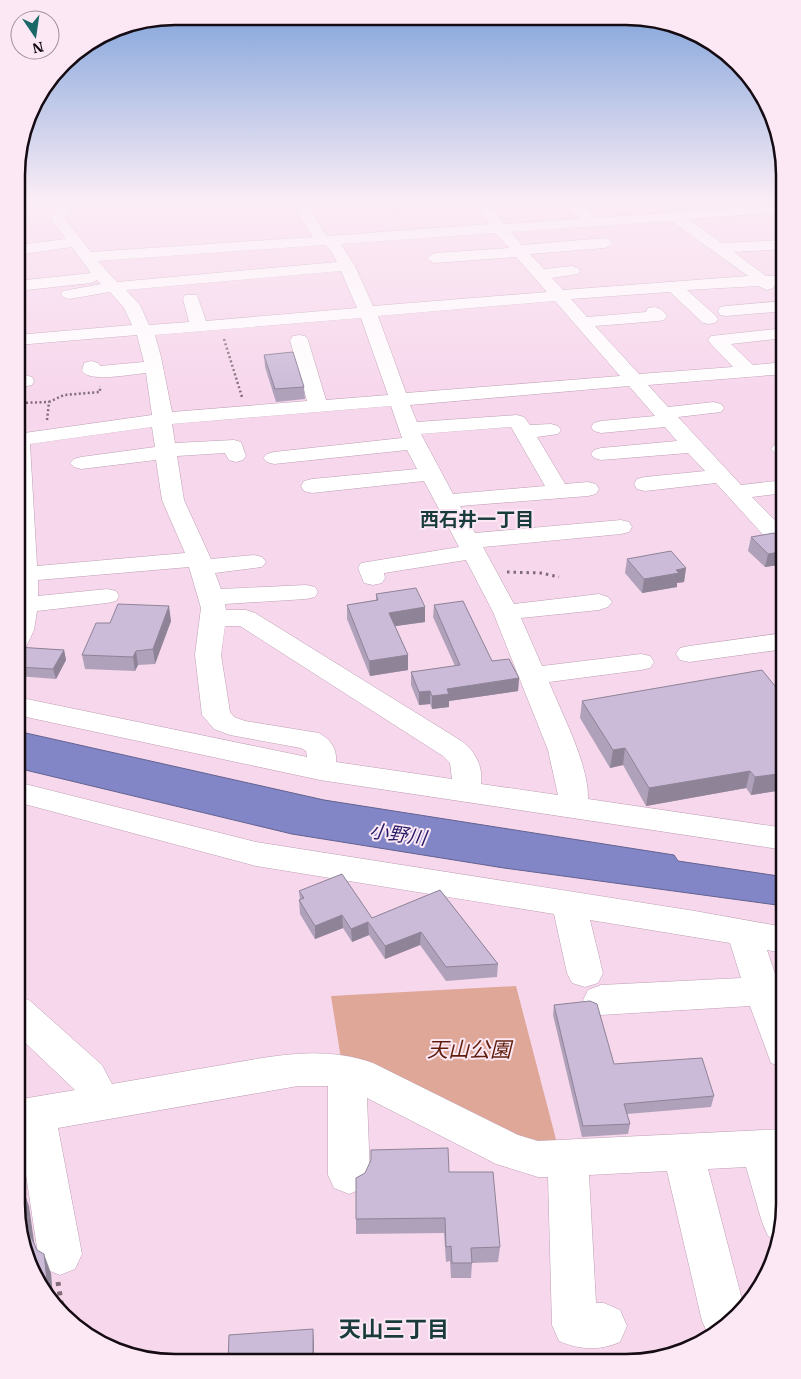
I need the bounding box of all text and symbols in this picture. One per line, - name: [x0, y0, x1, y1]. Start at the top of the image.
- north arrow: [10, 10, 60, 60]
- text: N: [31, 38, 45, 58]
- district label: 西石井一丁目: [420, 507, 534, 531]
- water label: 小野川: [368, 818, 430, 850]
- park label: 天山公園: [427, 1035, 514, 1063]
- district label: 天山三丁目: [339, 1314, 449, 1343]

